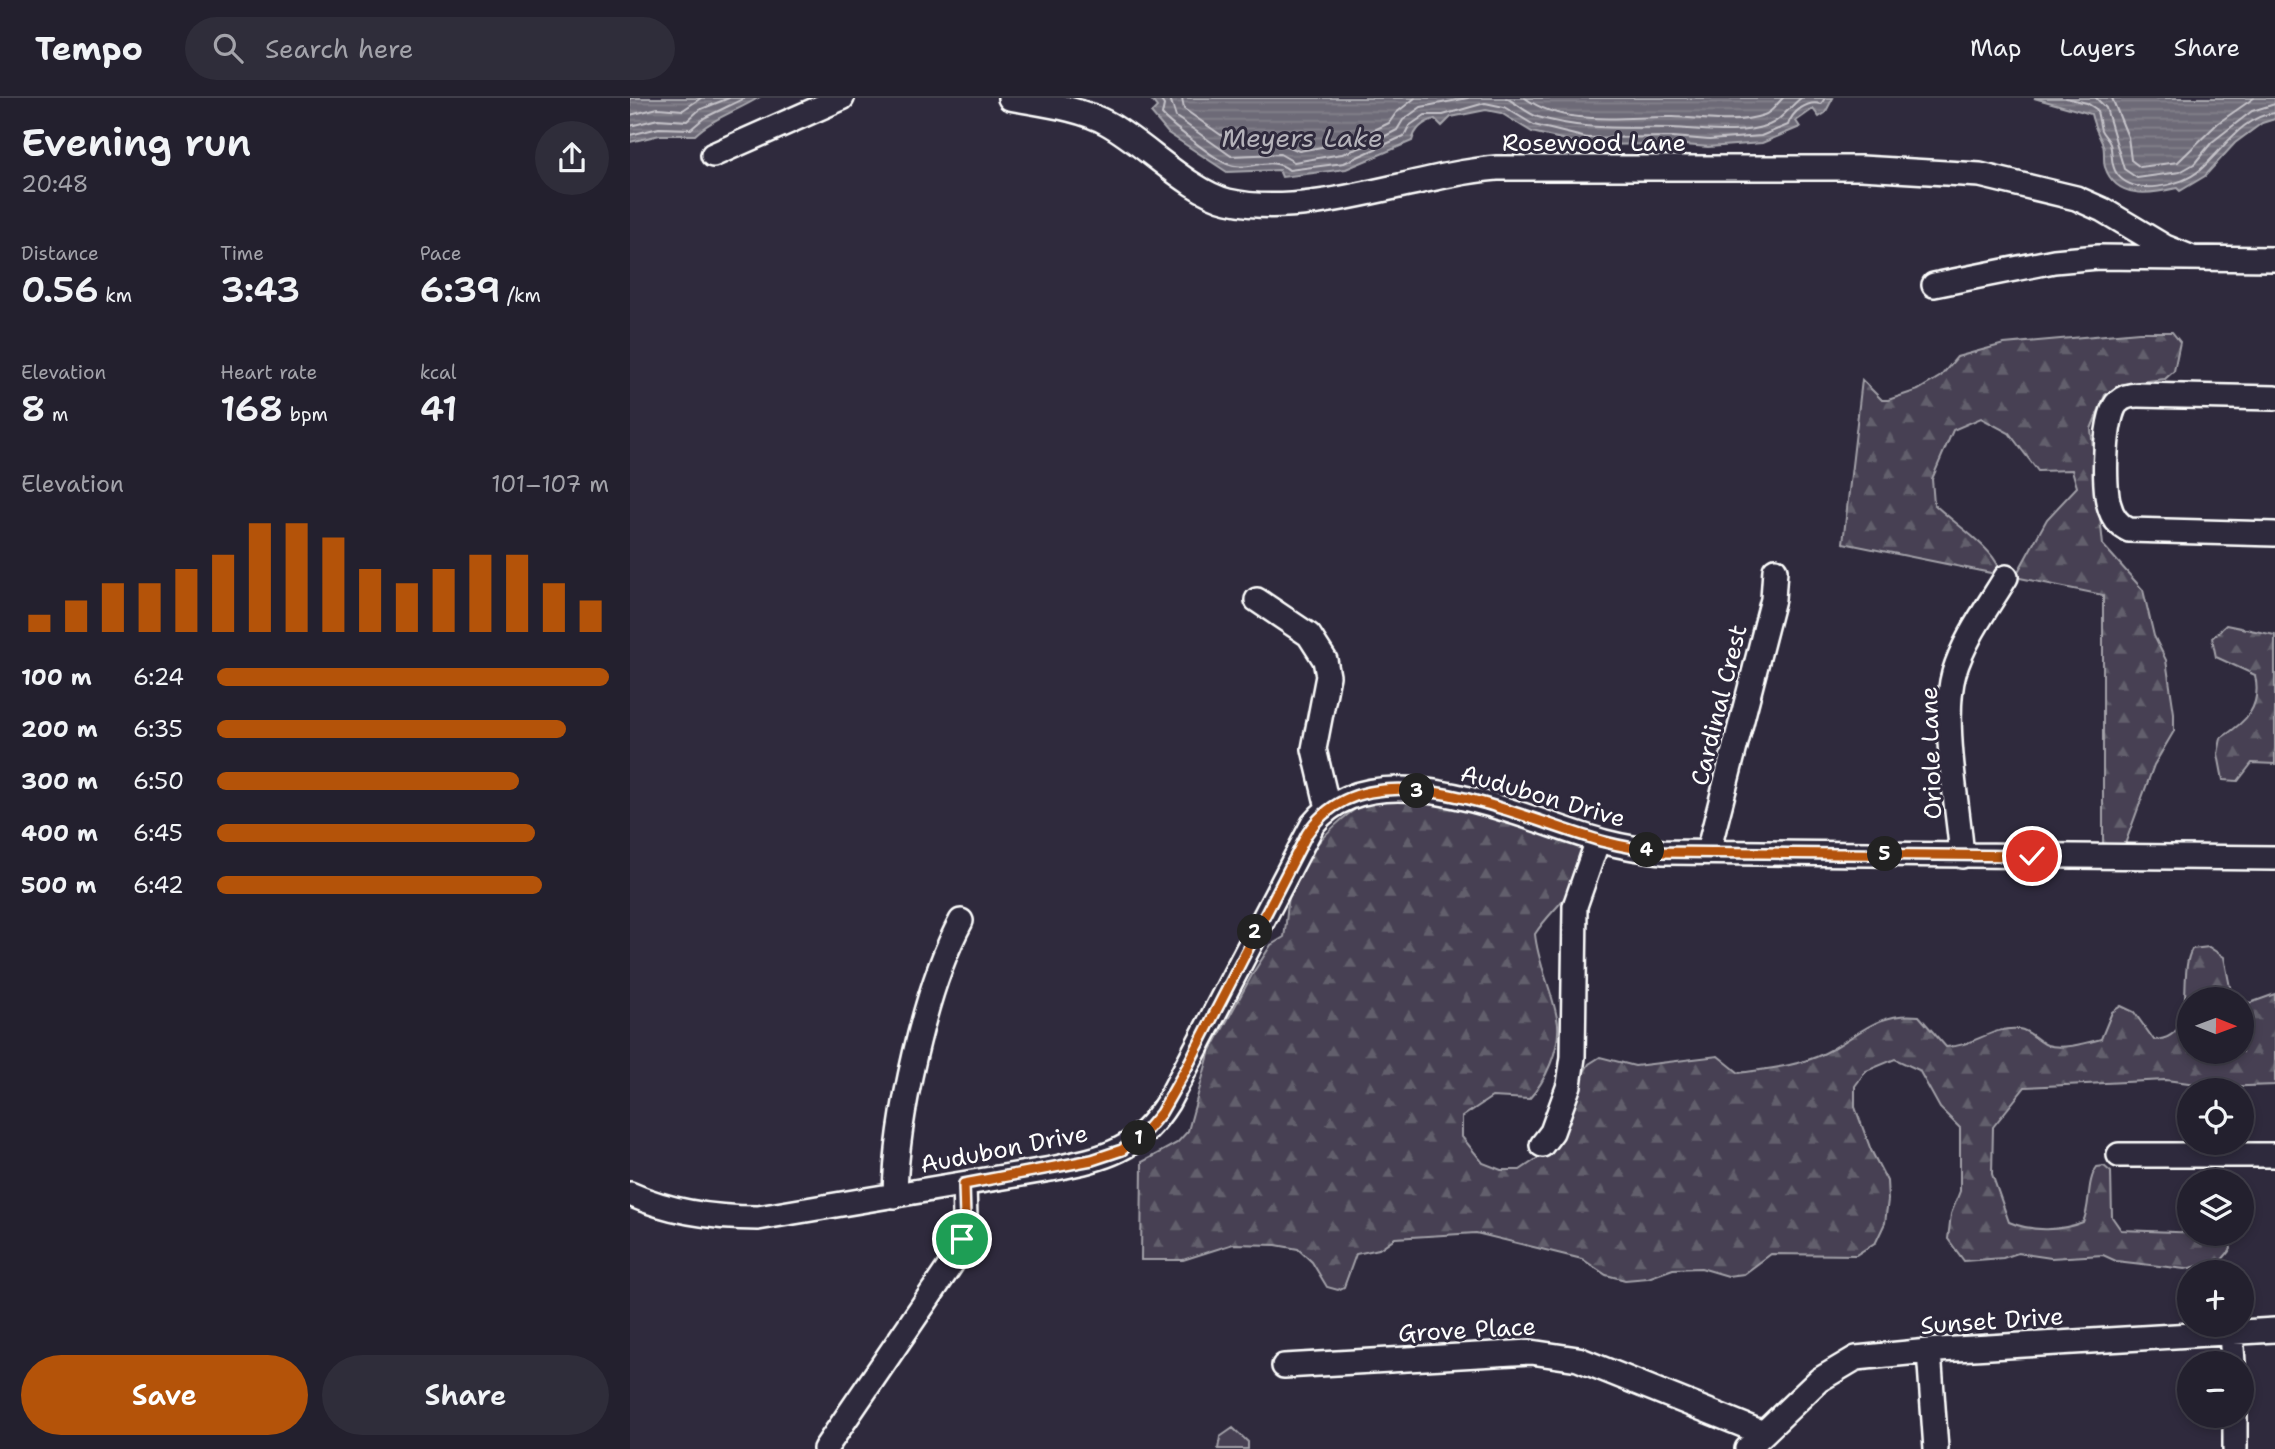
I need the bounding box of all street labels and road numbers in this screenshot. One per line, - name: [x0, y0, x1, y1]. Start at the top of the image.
- street label: Rosewood Lane: [1502, 127, 1686, 159]
- street label: Cardinal Crest: [1684, 621, 1754, 789]
- street label: Oriole Lane: [1913, 686, 1949, 820]
- street label: Audubon Drive: [1457, 757, 1629, 835]
- street label: Audubon Drive: [917, 1117, 1091, 1181]
- street label: Sunset Drive: [1919, 1300, 2065, 1342]
- street label: Grove Place: [1397, 1310, 1537, 1350]

